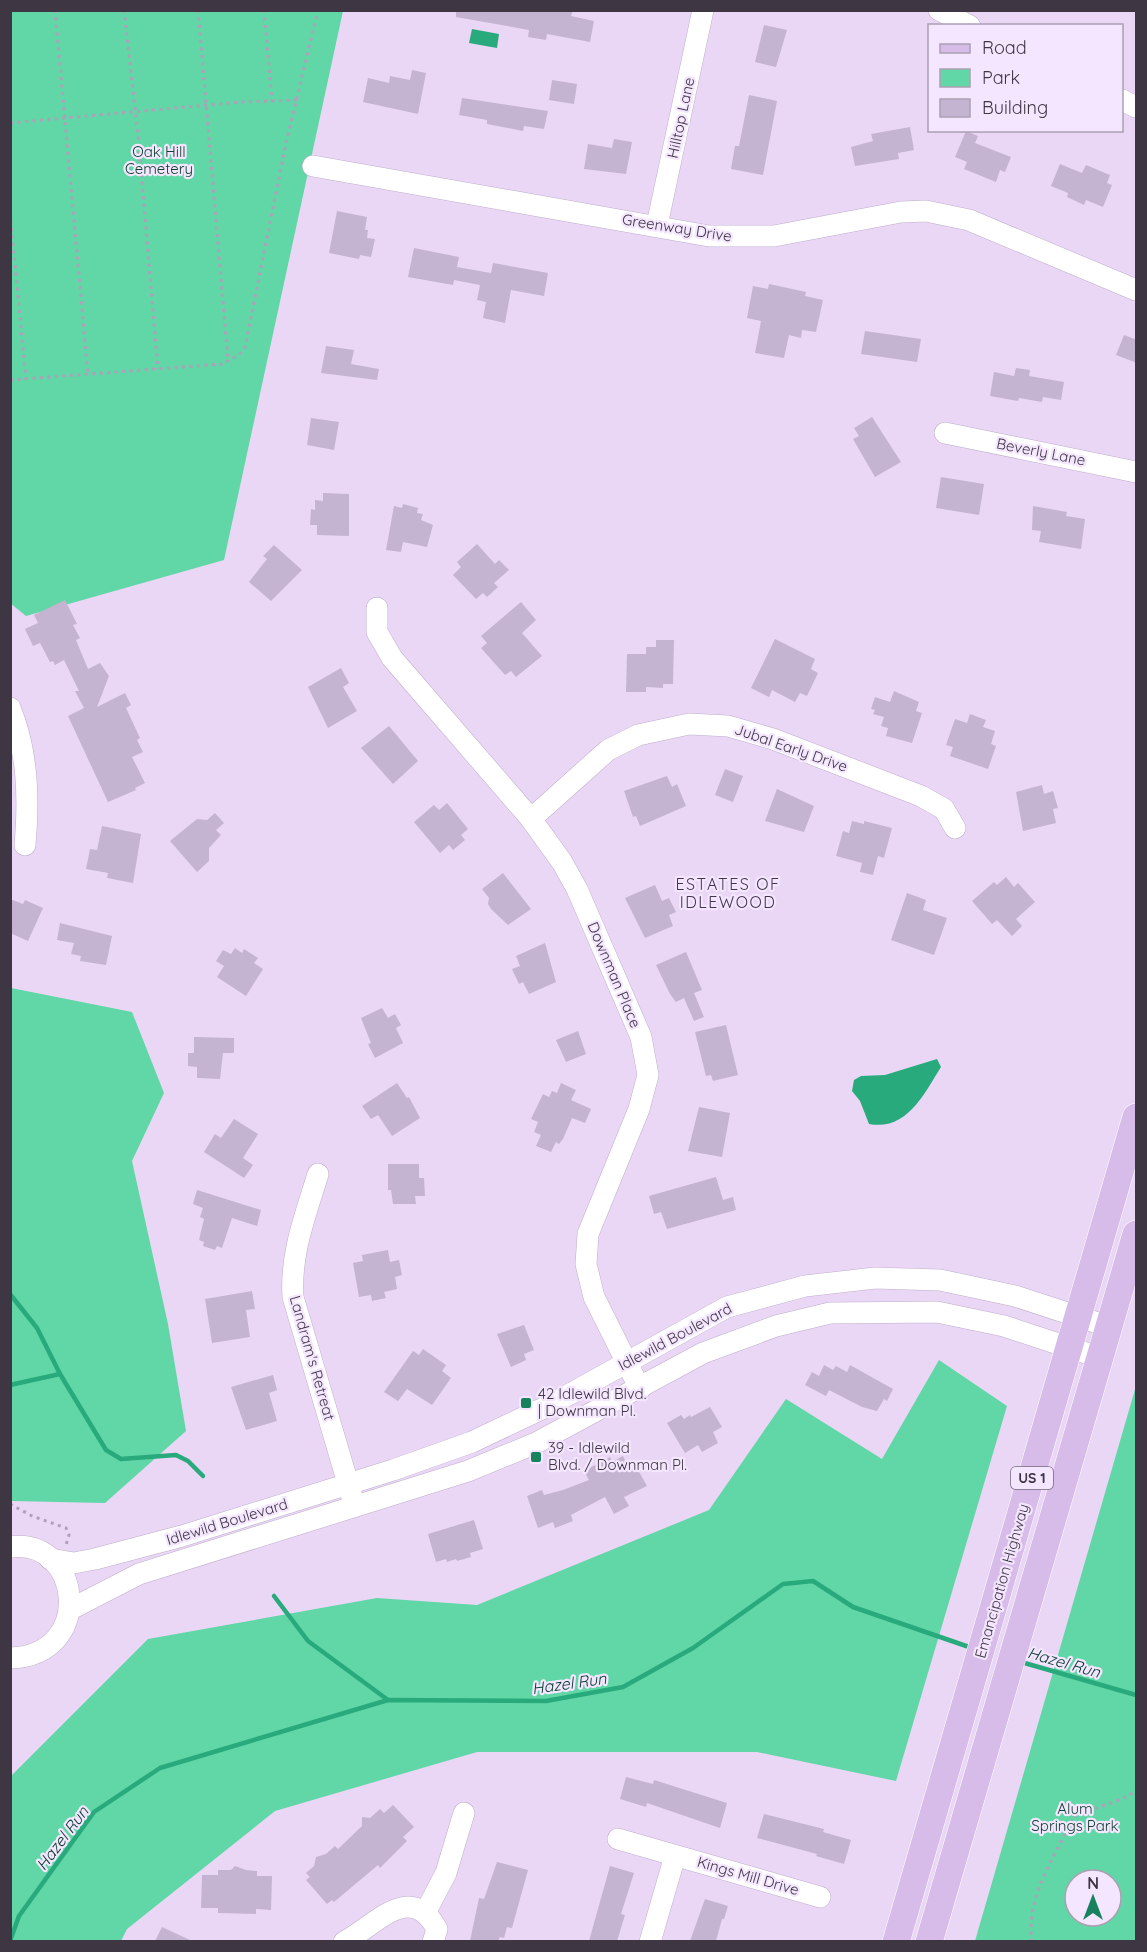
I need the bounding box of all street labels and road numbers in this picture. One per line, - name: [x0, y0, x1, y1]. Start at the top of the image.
- street label: Hilltop Lane: [663, 76, 698, 160]
- street label: Greenway Drive: [621, 209, 733, 246]
- street label: Beverly Lane: [995, 434, 1087, 469]
- street label: Jubal Early Drive: [732, 719, 850, 776]
- street label: Downman Place: [584, 919, 645, 1031]
- street label: Landram's Retreat: [286, 1293, 339, 1422]
- street label: Idlewild Boulevard: [615, 1299, 735, 1375]
- road number: US 1: [1011, 1467, 1053, 1489]
- street label: Idlewild Boulevard: [164, 1494, 290, 1549]
- street label: Emancipation Highway: [970, 1501, 1033, 1660]
- street label: Kings Mill Drive: [695, 1852, 801, 1899]

